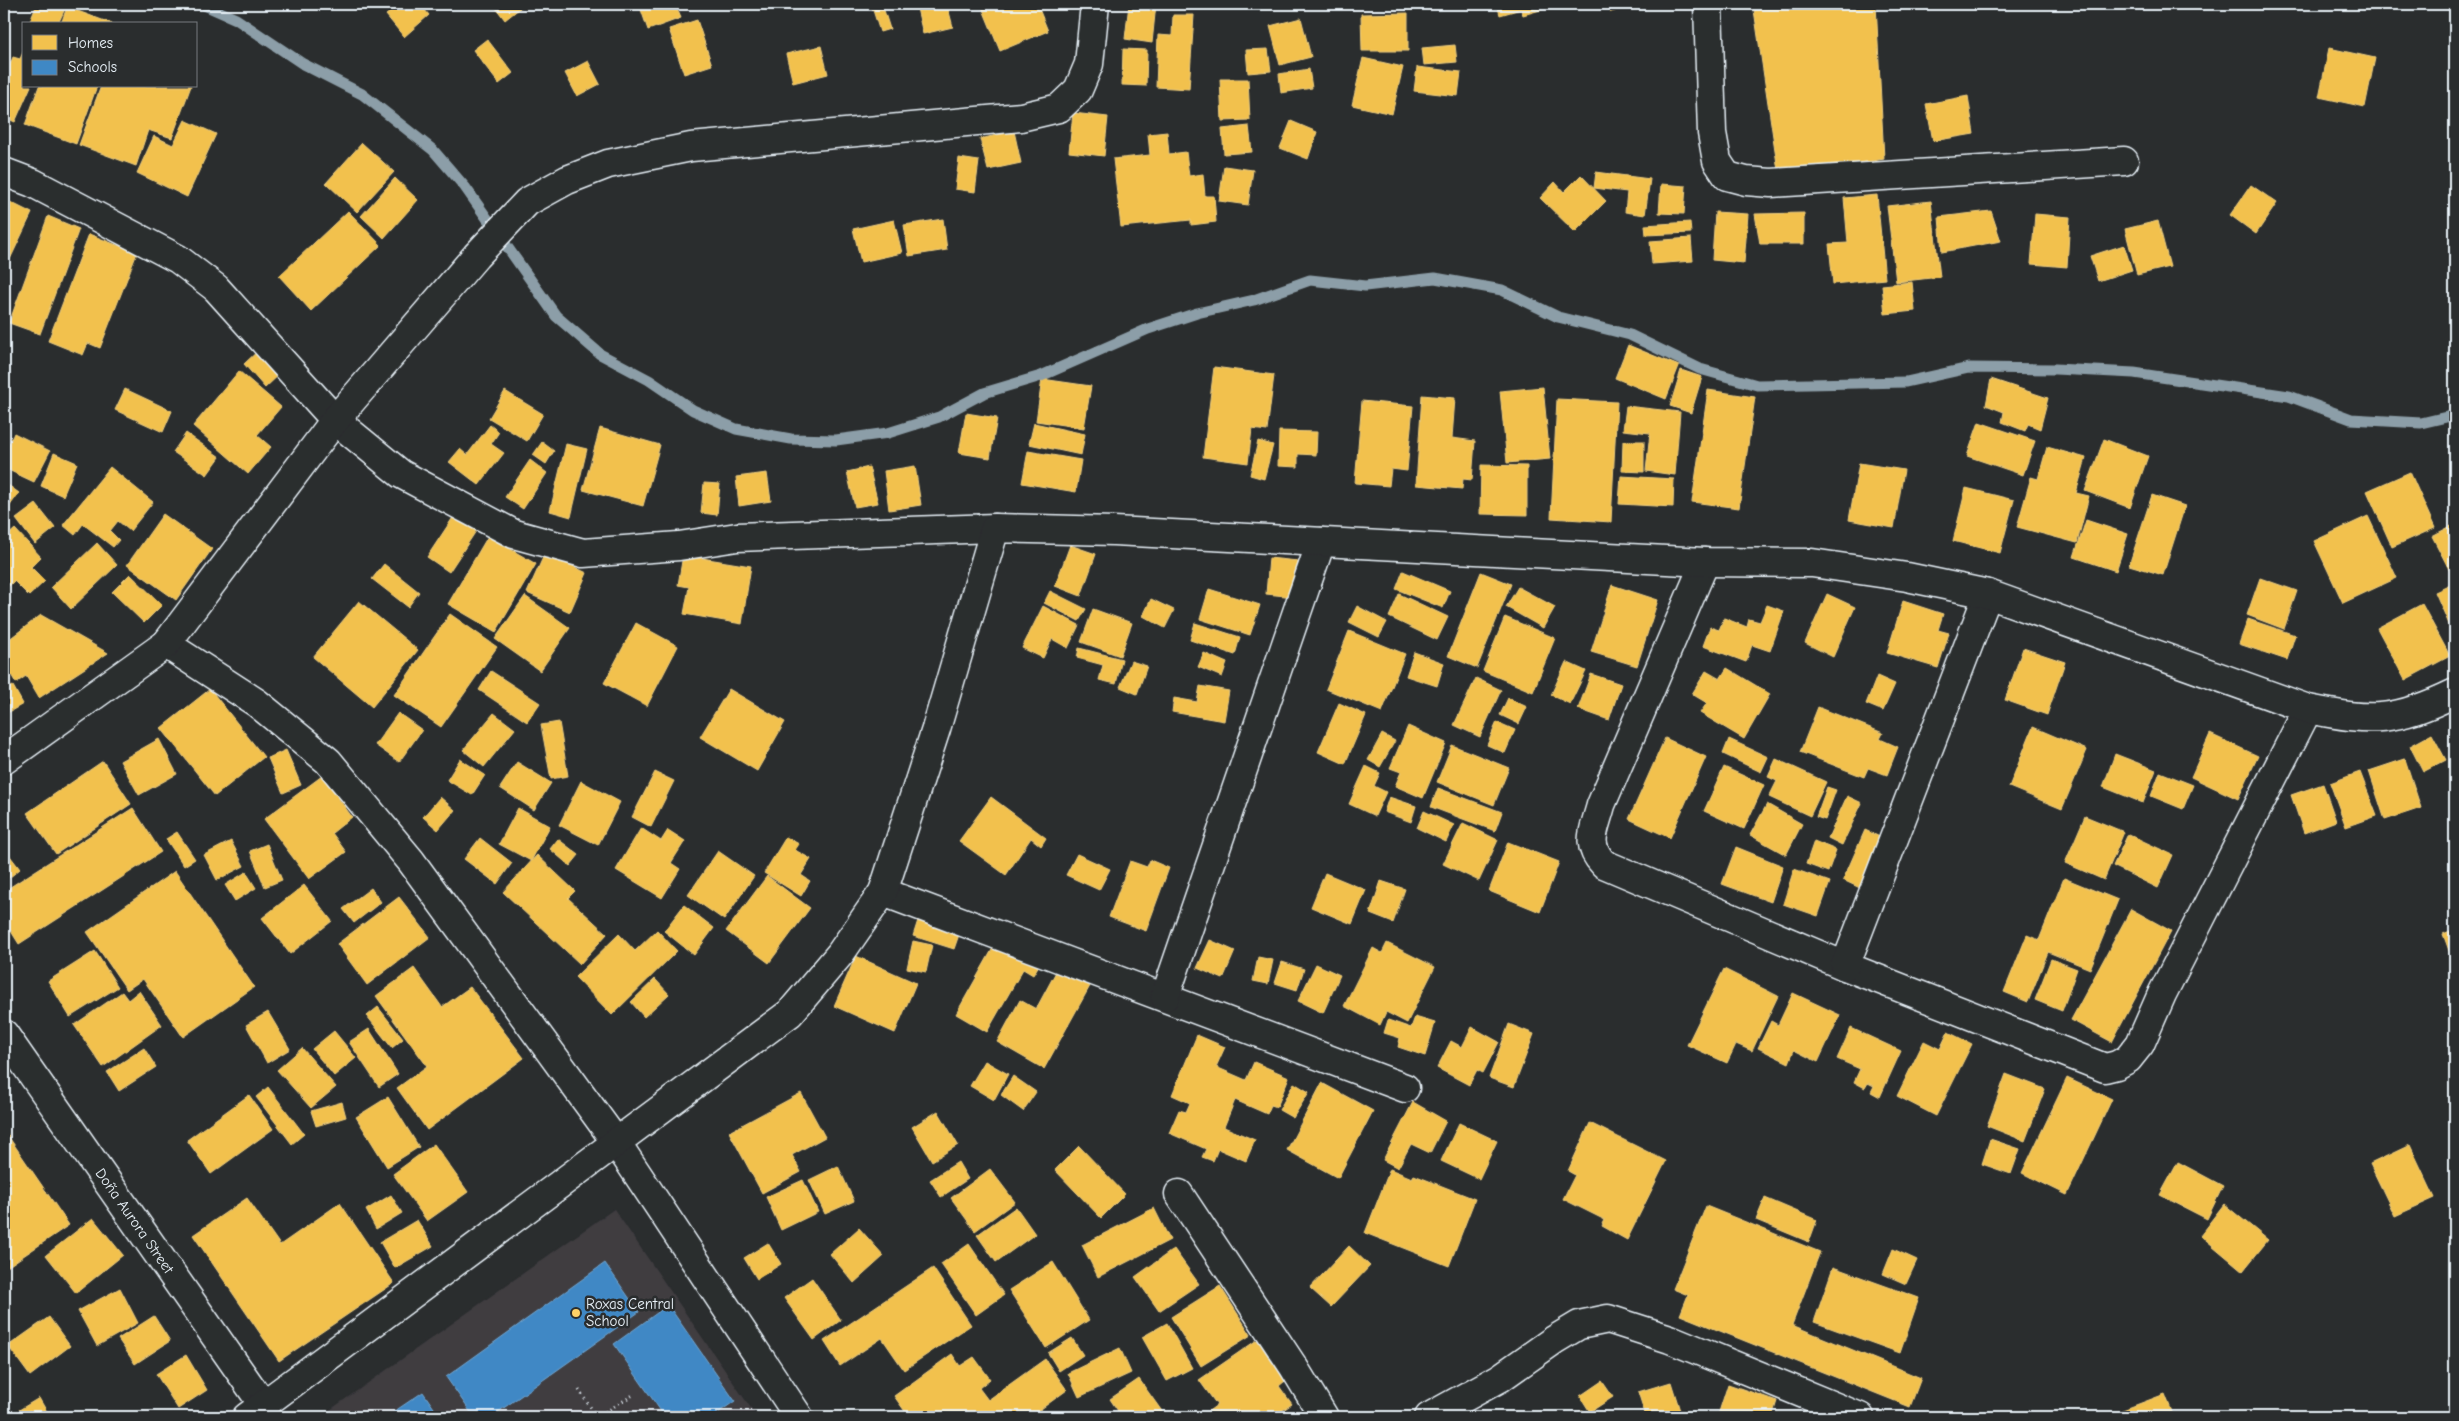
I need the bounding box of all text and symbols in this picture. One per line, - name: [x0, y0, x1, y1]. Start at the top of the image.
- legend: [22, 22, 198, 88]
- text: Homes: [68, 34, 113, 52]
- text: Schools: [68, 58, 117, 76]
- street label: Doña Aurora Street: [92, 1165, 178, 1278]
- place label: Roxas Central School: [586, 1295, 674, 1330]
- marker: Roxas Central School: [570, 1307, 582, 1319]

